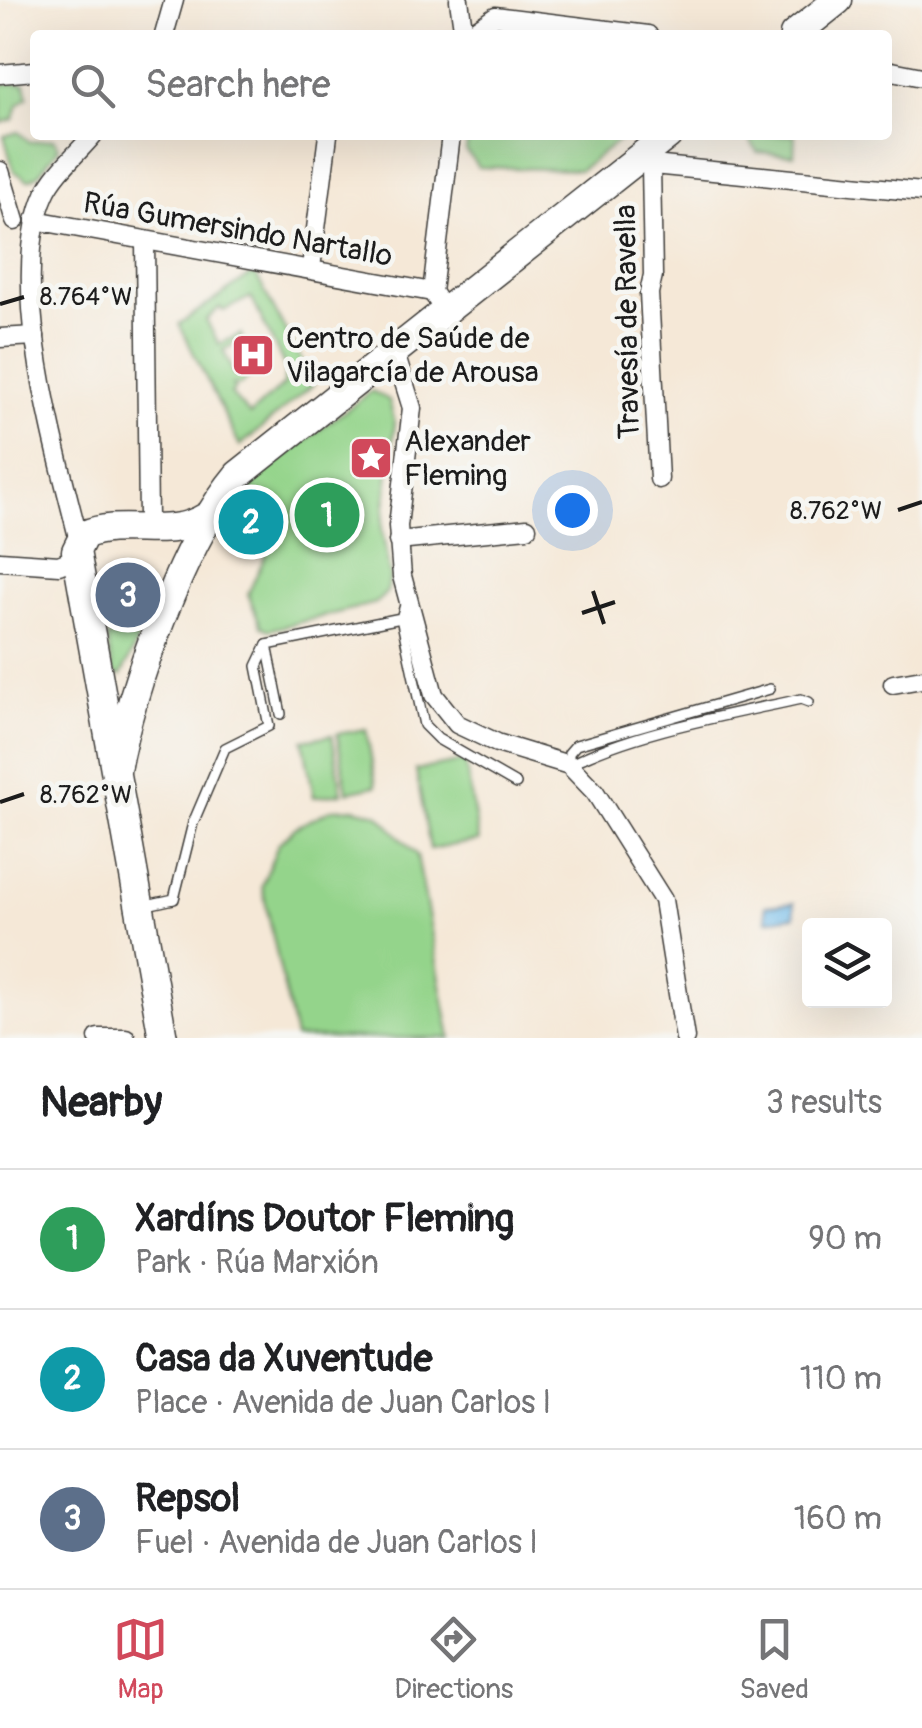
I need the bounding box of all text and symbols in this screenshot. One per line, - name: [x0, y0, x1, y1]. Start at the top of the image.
- search box: [30, 30, 892, 140]
- icon: search: [65, 58, 120, 113]
- text: Search here: [145, 61, 331, 109]
- street label: Rúa Gumersindo Nartallo: [81, 184, 395, 275]
- street label: Travesía de Ravella: [607, 204, 648, 440]
- text: 8.764°W: [40, 282, 132, 313]
- place label: Centro de Saúde de Vilagarcía de Arousa: [286, 320, 539, 391]
- hospital icon: Centro de Saúde de Vilagarcía de Arousa: [230, 332, 276, 378]
- place label: Alexander Fleming: [404, 423, 531, 494]
- place icon: Alexander Fleming: [348, 435, 394, 481]
- pin: 1: [294, 478, 360, 552]
- pin: 2: [218, 484, 284, 560]
- your location: [547, 485, 598, 536]
- text: 8.762°W: [790, 496, 882, 527]
- pin: 3: [96, 558, 160, 632]
- text: 8.762°W: [40, 780, 132, 811]
- map controls: [802, 918, 892, 1008]
- button: layers: [802, 918, 892, 1008]
- text: Nearby: [40, 1077, 162, 1129]
- text: 3 results: [766, 1083, 882, 1123]
- text: Xardíns Doutor Fleming: [135, 1195, 514, 1243]
- text: 1: [66, 1219, 79, 1259]
- text: 90 m: [808, 1219, 882, 1259]
- text: Park · Rúa Marxión: [135, 1243, 379, 1283]
- text: Casa da Xuventude: [135, 1335, 433, 1383]
- text: 2: [64, 1359, 81, 1399]
- text: 110 m: [800, 1359, 882, 1399]
- text: Place · Avenida de Juan Carlos I: [135, 1383, 551, 1423]
- text: Repsol: [135, 1475, 240, 1523]
- text: 3: [64, 1499, 81, 1539]
- text: 160 m: [794, 1499, 882, 1539]
- text: Fuel · Avenida de Juan Carlos I: [135, 1523, 538, 1563]
- tab: Map: [113, 1612, 168, 1707]
- tab: Directions: [394, 1612, 513, 1707]
- tab: Saved: [739, 1612, 809, 1707]

